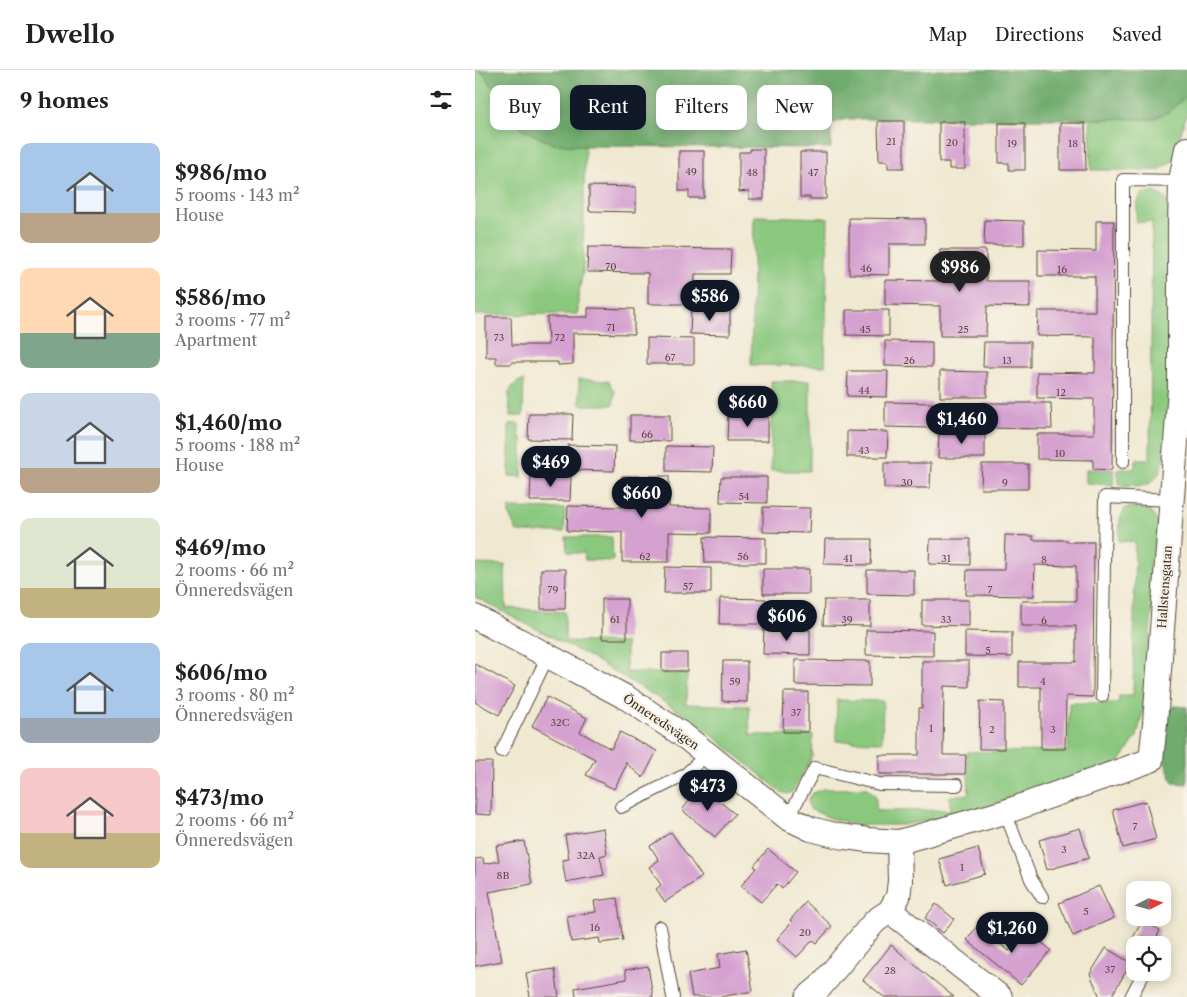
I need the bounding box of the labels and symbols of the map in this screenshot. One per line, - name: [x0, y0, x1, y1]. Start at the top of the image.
- house number: 21: [886, 135, 897, 148]
- house number: 20: [946, 136, 958, 149]
- house number: 19: [1007, 137, 1017, 150]
- house number: 18: [1068, 137, 1078, 150]
- house number: 49: [685, 165, 697, 178]
- house number: 48: [746, 166, 758, 179]
- house number: 47: [808, 166, 818, 179]
- pin: $986: [930, 250, 990, 293]
- house number: 70: [605, 260, 617, 273]
- house number: 46: [860, 262, 872, 275]
- house number: 16: [1057, 263, 1067, 276]
- pin: $586: [680, 280, 740, 322]
- house number: 71: [606, 321, 616, 334]
- house number: 45: [859, 323, 871, 336]
- house number: 25: [957, 323, 969, 336]
- house number: 73: [494, 331, 504, 344]
- house number: 72: [555, 331, 566, 344]
- house number: 67: [665, 351, 675, 364]
- house number: 26: [903, 354, 915, 367]
- house number: 13: [1002, 354, 1012, 367]
- house number: 44: [858, 384, 870, 397]
- pin: $660: [718, 386, 778, 428]
- house number: 12: [1056, 386, 1066, 399]
- pin: $1,460: [921, 402, 1003, 445]
- house number: 66: [641, 428, 653, 441]
- house number: 43: [858, 444, 870, 457]
- pin: $469: [521, 446, 581, 488]
- house number: 10: [1055, 447, 1065, 460]
- pin: $660: [612, 476, 672, 519]
- house number: 30: [901, 476, 913, 489]
- house number: 9: [1002, 476, 1008, 489]
- house number: 54: [738, 490, 750, 503]
- street label: Hallstensgatan: [1154, 544, 1175, 629]
- house number: 62: [639, 550, 651, 563]
- house number: 56: [737, 550, 749, 563]
- house number: 41: [843, 552, 854, 565]
- house number: 31: [941, 552, 952, 565]
- house number: 8: [1041, 553, 1047, 566]
- house number: 57: [683, 580, 693, 593]
- house number: 79: [548, 583, 559, 596]
- house number: 7: [988, 583, 993, 596]
- pin: $606: [757, 600, 817, 642]
- house number: 61: [610, 613, 621, 626]
- house number: 39: [841, 613, 853, 626]
- house number: 33: [940, 613, 952, 626]
- house number: 6: [1041, 614, 1047, 627]
- house number: 5: [985, 644, 991, 657]
- house number: 59: [729, 675, 741, 688]
- house number: 4: [1040, 675, 1046, 688]
- street label: Önneredsvägen: [620, 690, 703, 753]
- house number: 37: [791, 706, 801, 719]
- house number: 32C: [551, 716, 570, 729]
- house number: 1: [929, 722, 934, 735]
- house number: 2: [989, 723, 995, 736]
- house number: 3: [1050, 723, 1056, 736]
- pin: $473: [678, 770, 738, 812]
- house number: 7: [1133, 820, 1138, 833]
- house number: 3: [1061, 843, 1067, 856]
- house number: 32A: [577, 849, 596, 862]
- house number: 1: [960, 861, 965, 874]
- house number: 8B: [497, 869, 509, 882]
- north arrow: [1126, 881, 1171, 926]
- house number: 5: [1083, 905, 1089, 918]
- pin: $1,260: [971, 912, 1053, 954]
- house number: 16: [590, 921, 600, 934]
- house number: 20: [799, 926, 811, 939]
- house number: 37: [1105, 963, 1115, 976]
- house number: 28: [884, 964, 896, 977]

